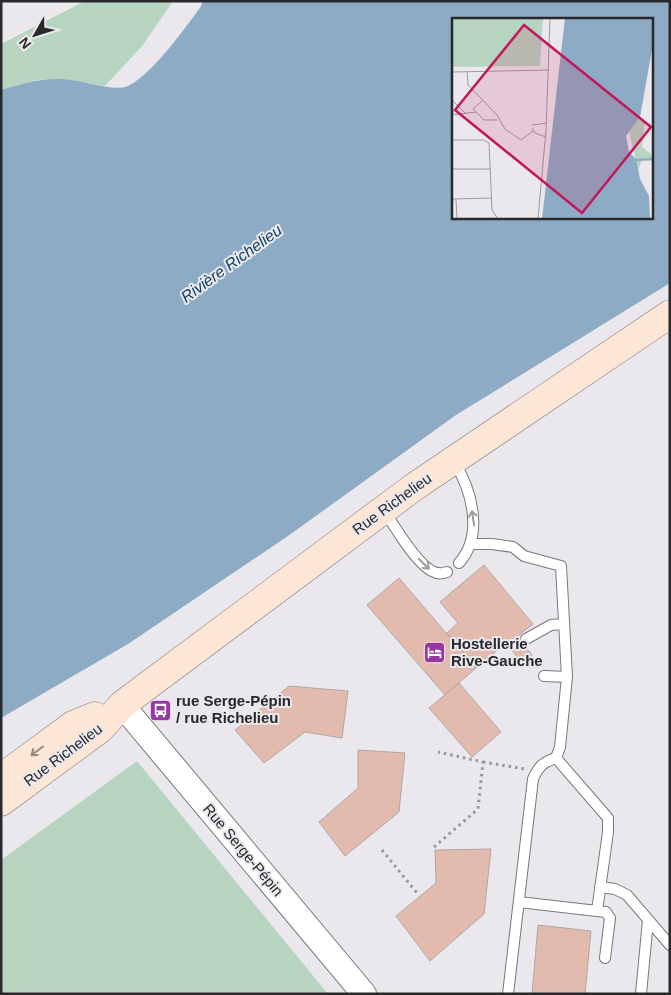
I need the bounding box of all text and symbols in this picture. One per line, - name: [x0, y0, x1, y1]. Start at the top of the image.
- north arrow: [10, 10, 60, 60]
- inset map: [452, 18, 654, 219]
- text: N: [15, 34, 34, 52]
- water label: Rivière Richelieu: [178, 221, 285, 306]
- street label: Rue Richelieu: [349, 469, 434, 538]
- one-way arrow: [467, 510, 477, 526]
- one-way arrow: [418, 558, 430, 570]
- place label: Hostellerie Rive-Gauche: [451, 635, 543, 669]
- hotel icon: Hostellerie Rive-Gauche: [423, 641, 447, 665]
- place label: rue Serge-Pépin / rue Richelieu: [176, 692, 291, 726]
- bus stop icon: rue Serge-Pépin / rue Richelieu: [148, 698, 172, 722]
- street label: Rue Richelieu: [20, 720, 105, 789]
- one-way arrow: [30, 746, 44, 756]
- street label: Rue Serge-Pépin: [200, 800, 287, 899]

